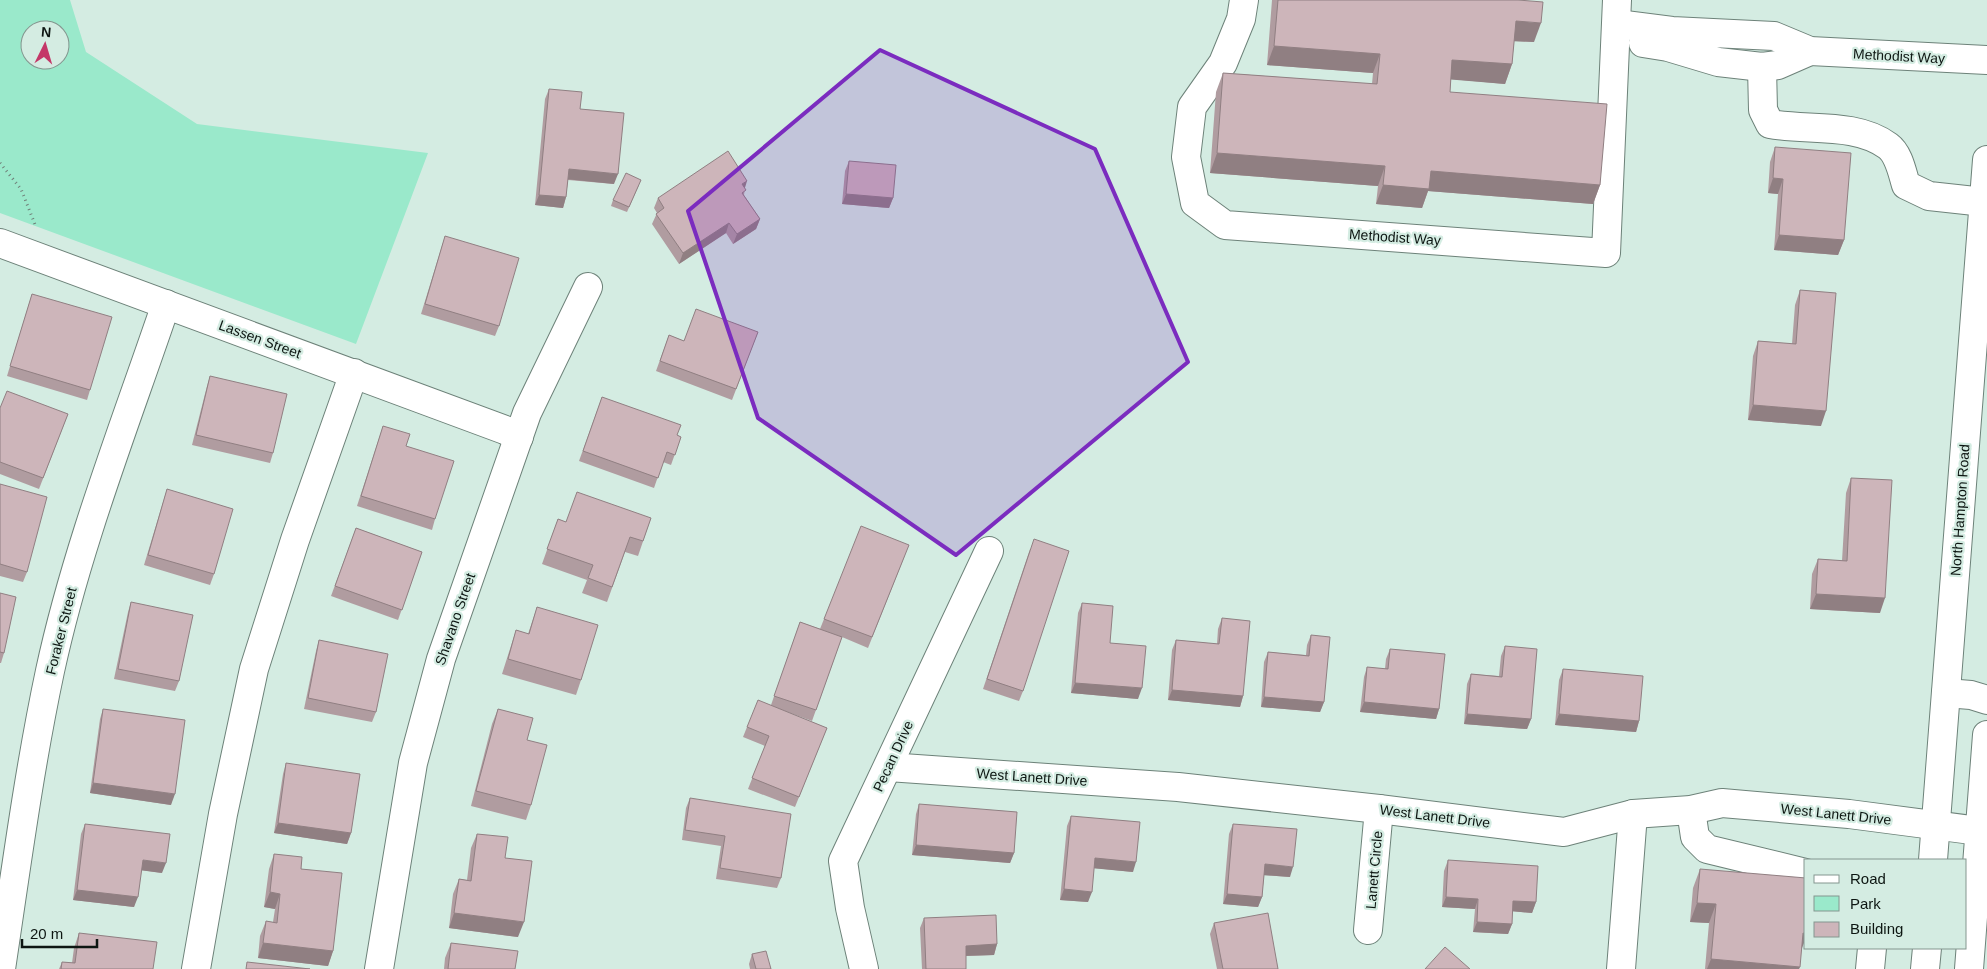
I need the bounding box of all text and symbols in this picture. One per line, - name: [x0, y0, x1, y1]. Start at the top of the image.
- north arrow: [20, 20, 70, 70]
- text: N: [40, 24, 52, 40]
- street label: Methodist Way: [1853, 46, 1945, 66]
- street label: Methodist Way: [1349, 226, 1441, 248]
- street label: Lassen Street: [217, 317, 303, 361]
- street label: North Hampton Road: [1947, 443, 1973, 577]
- street label: Shavano Street: [432, 571, 478, 667]
- street label: Foraker Street: [42, 586, 80, 676]
- street label: Pecan Drive: [870, 718, 916, 794]
- street label: West Lanett Drive: [976, 765, 1088, 789]
- street label: West Lanett Drive: [1780, 800, 1892, 828]
- street label: West Lanett Drive: [1379, 801, 1491, 831]
- street label: Lanett Circle: [1363, 830, 1385, 910]
- legend: [1804, 859, 1967, 949]
- text: Road: [1850, 870, 1886, 887]
- text: Park: [1850, 895, 1881, 912]
- scale bar: [22, 916, 98, 948]
- text: Building: [1850, 920, 1903, 937]
- text: 20 m: [30, 925, 63, 942]

